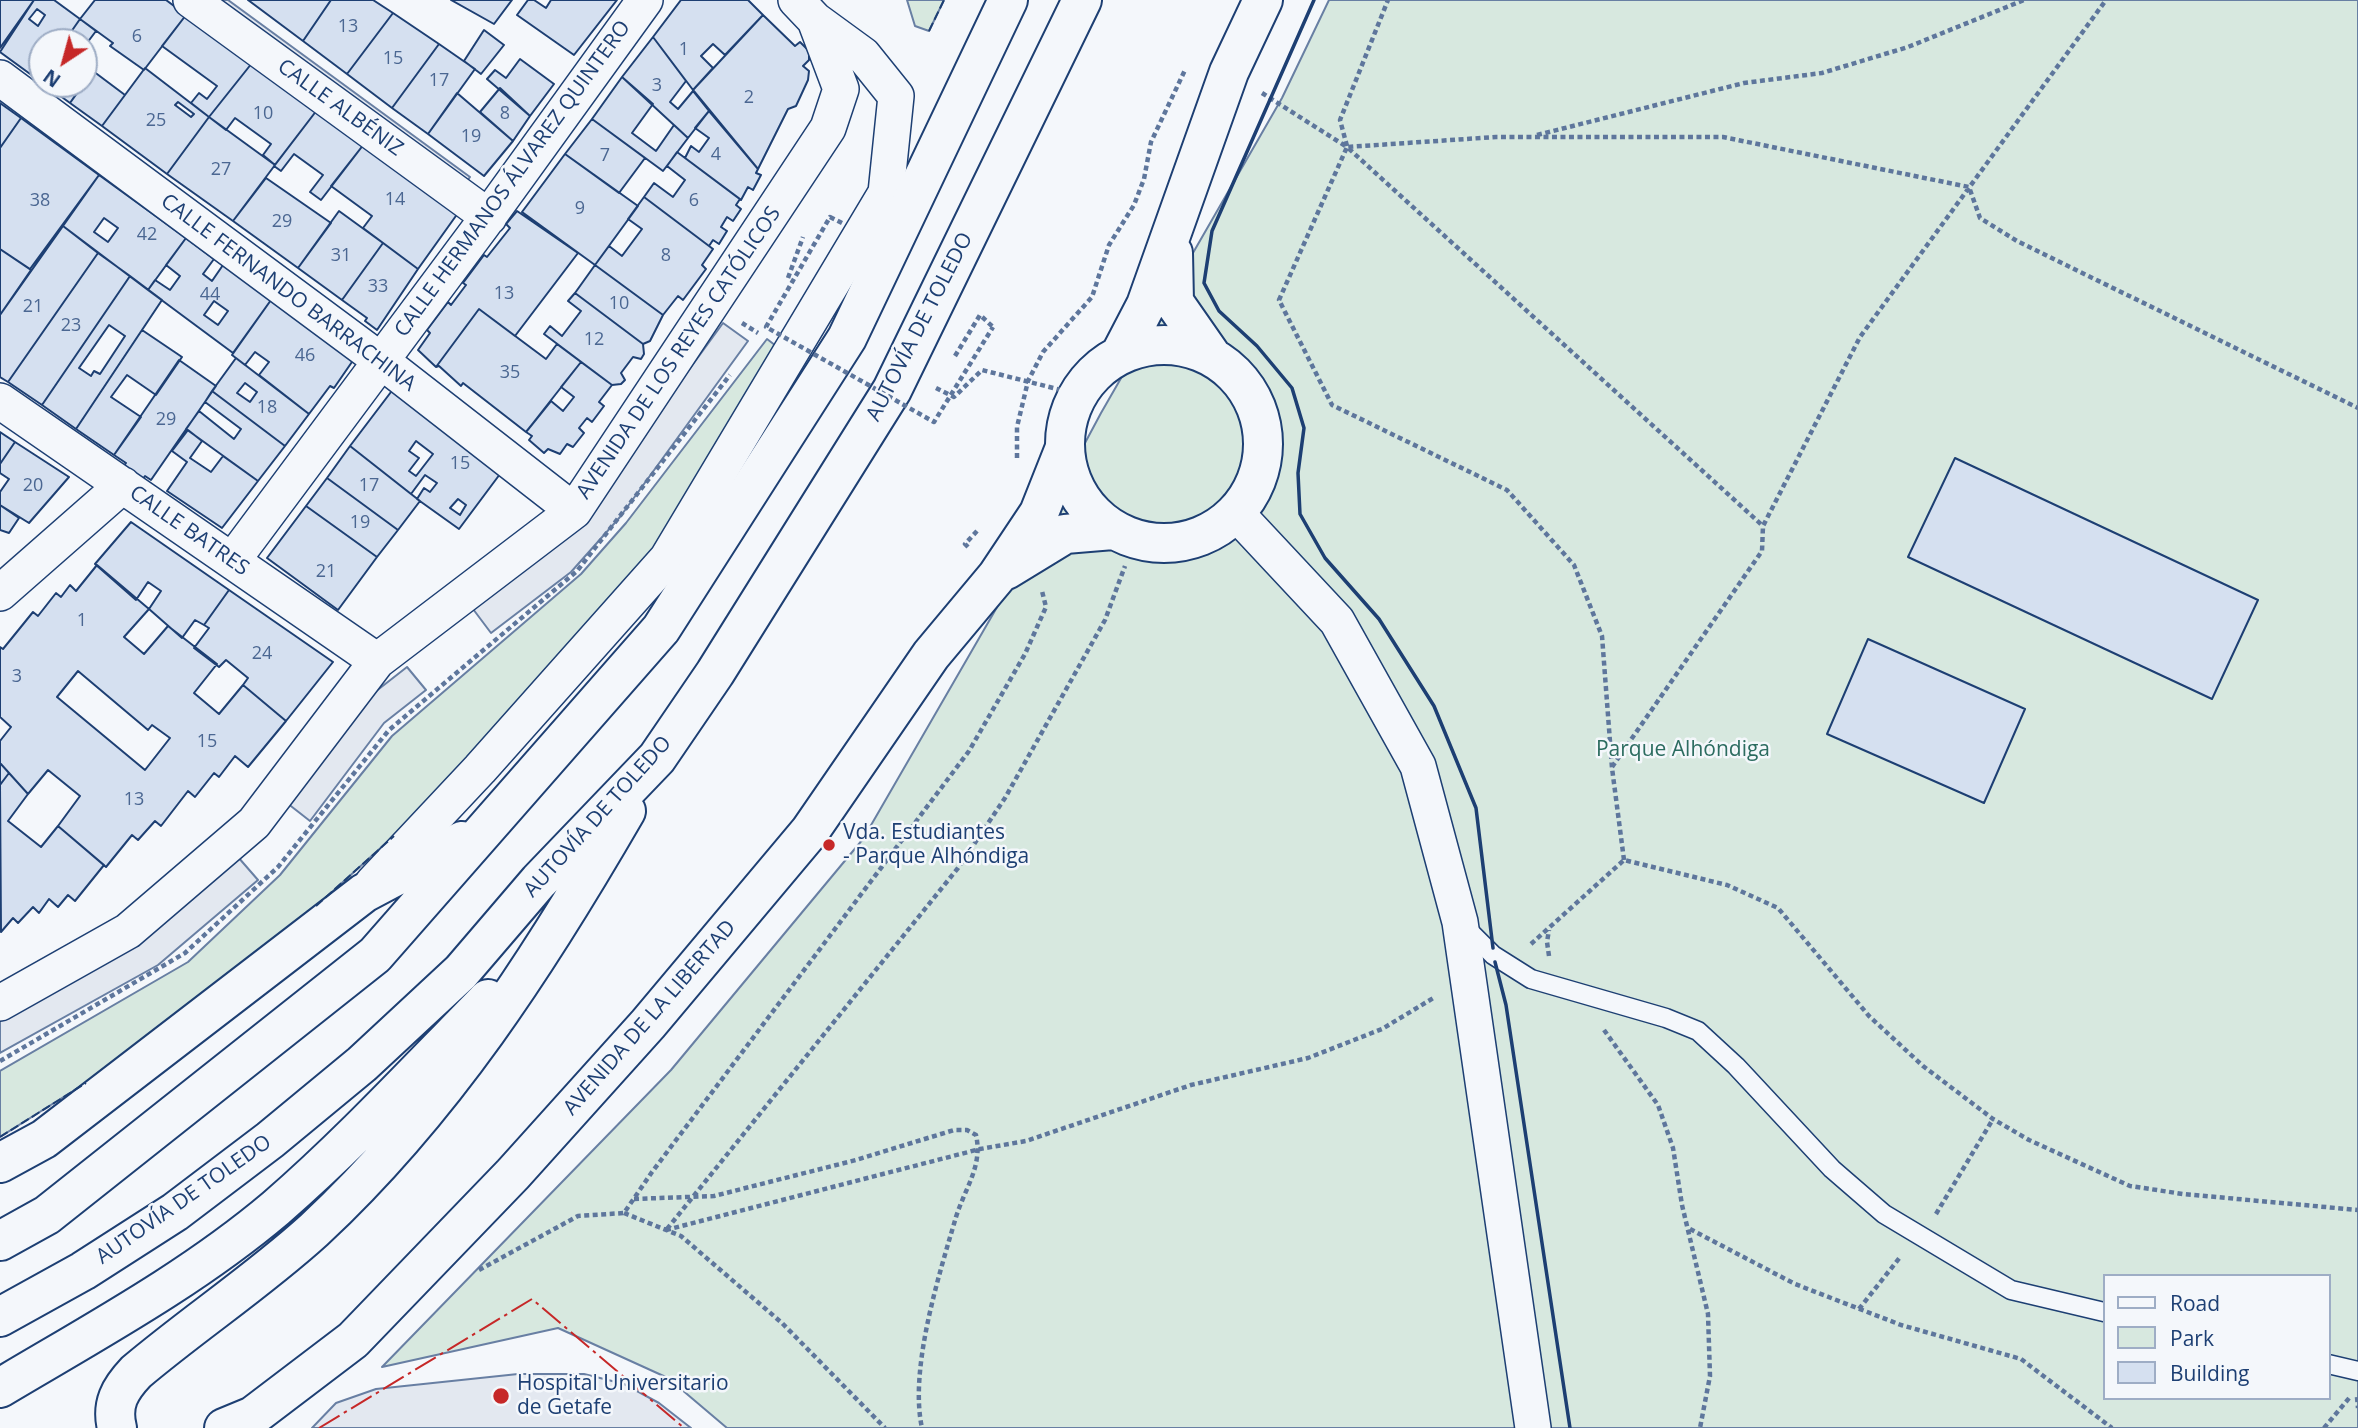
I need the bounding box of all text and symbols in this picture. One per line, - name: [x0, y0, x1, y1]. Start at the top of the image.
- house number: 13: [338, 16, 358, 38]
- street label: CALLE HERMANOS ÁLVAREZ QUINTERO: [390, 16, 636, 342]
- house number: 6: [132, 26, 142, 48]
- north arrow: [28, 28, 98, 98]
- house number: 1: [679, 39, 689, 61]
- house number: 15: [383, 48, 403, 70]
- street label: CALLE ALBÉNIZ: [272, 54, 408, 162]
- text: N: [38, 63, 66, 93]
- house number: 17: [429, 70, 449, 92]
- house number: 3: [652, 75, 662, 97]
- house number: 2: [744, 87, 754, 109]
- house number: 10: [253, 103, 273, 125]
- house number: 8: [500, 103, 510, 125]
- house number: 25: [146, 110, 166, 132]
- house number: 19: [461, 126, 481, 148]
- house number: 4: [711, 144, 721, 166]
- house number: 7: [600, 145, 610, 167]
- house number: 27: [211, 159, 231, 181]
- street label: CALLE FERNANDO BARRACHINA: [156, 189, 420, 397]
- house number: 14: [385, 189, 405, 211]
- house number: 38: [30, 190, 50, 212]
- house number: 6: [689, 190, 699, 212]
- house number: 9: [575, 198, 585, 220]
- street label: AVENIDA DE LOS REYES CATÓLICOS: [572, 202, 786, 504]
- house number: 29: [272, 211, 292, 233]
- house number: 42: [137, 224, 157, 246]
- street label: AUTOVÍA DE TOLEDO: [862, 229, 978, 425]
- house number: 31: [331, 245, 351, 267]
- house number: 8: [661, 245, 671, 267]
- house number: 33: [368, 276, 388, 298]
- house number: 13: [494, 283, 514, 305]
- house number: 44: [200, 284, 220, 306]
- house number: 10: [609, 293, 629, 315]
- house number: 21: [23, 296, 43, 318]
- house number: 23: [61, 315, 81, 337]
- house number: 12: [584, 329, 604, 351]
- house number: 46: [295, 345, 315, 367]
- house number: 35: [500, 362, 520, 384]
- house number: 18: [257, 397, 277, 419]
- house number: 29: [156, 409, 176, 431]
- house number: 15: [450, 453, 470, 475]
- house number: 20: [23, 475, 43, 497]
- house number: 17: [359, 475, 379, 497]
- street label: CALLE BATRES: [124, 480, 254, 582]
- house number: 19: [350, 512, 370, 534]
- house number: 21: [316, 561, 336, 583]
- house number: 1: [77, 610, 87, 632]
- house number: 24: [252, 643, 272, 665]
- house number: 3: [12, 666, 22, 688]
- house number: 15: [197, 731, 217, 753]
- street label: AUTOVÍA DE TOLEDO: [519, 731, 677, 903]
- park label: Parque Alhóndiga: [1596, 737, 1770, 763]
- house number: 13: [124, 789, 144, 811]
- place label: Vda. Estudiantes - Parque Alhóndiga: [843, 820, 1029, 870]
- marker: Vda. Estudiantes - Parque Alhóndiga: [821, 837, 837, 853]
- street label: AVENIDA DE LA LIBERTAD: [558, 915, 742, 1121]
- street label: AUTOVÍA DE TOLEDO: [92, 1130, 276, 1270]
- legend: [2102, 1274, 2330, 1400]
- text: Road: [2170, 1289, 2220, 1317]
- text: Park: [2170, 1324, 2214, 1352]
- text: Building: [2170, 1359, 2249, 1387]
- place label: Hospital Universitario de Getafe: [517, 1371, 729, 1421]
- marker: Hospital Universitario de Getafe: [491, 1386, 511, 1406]

